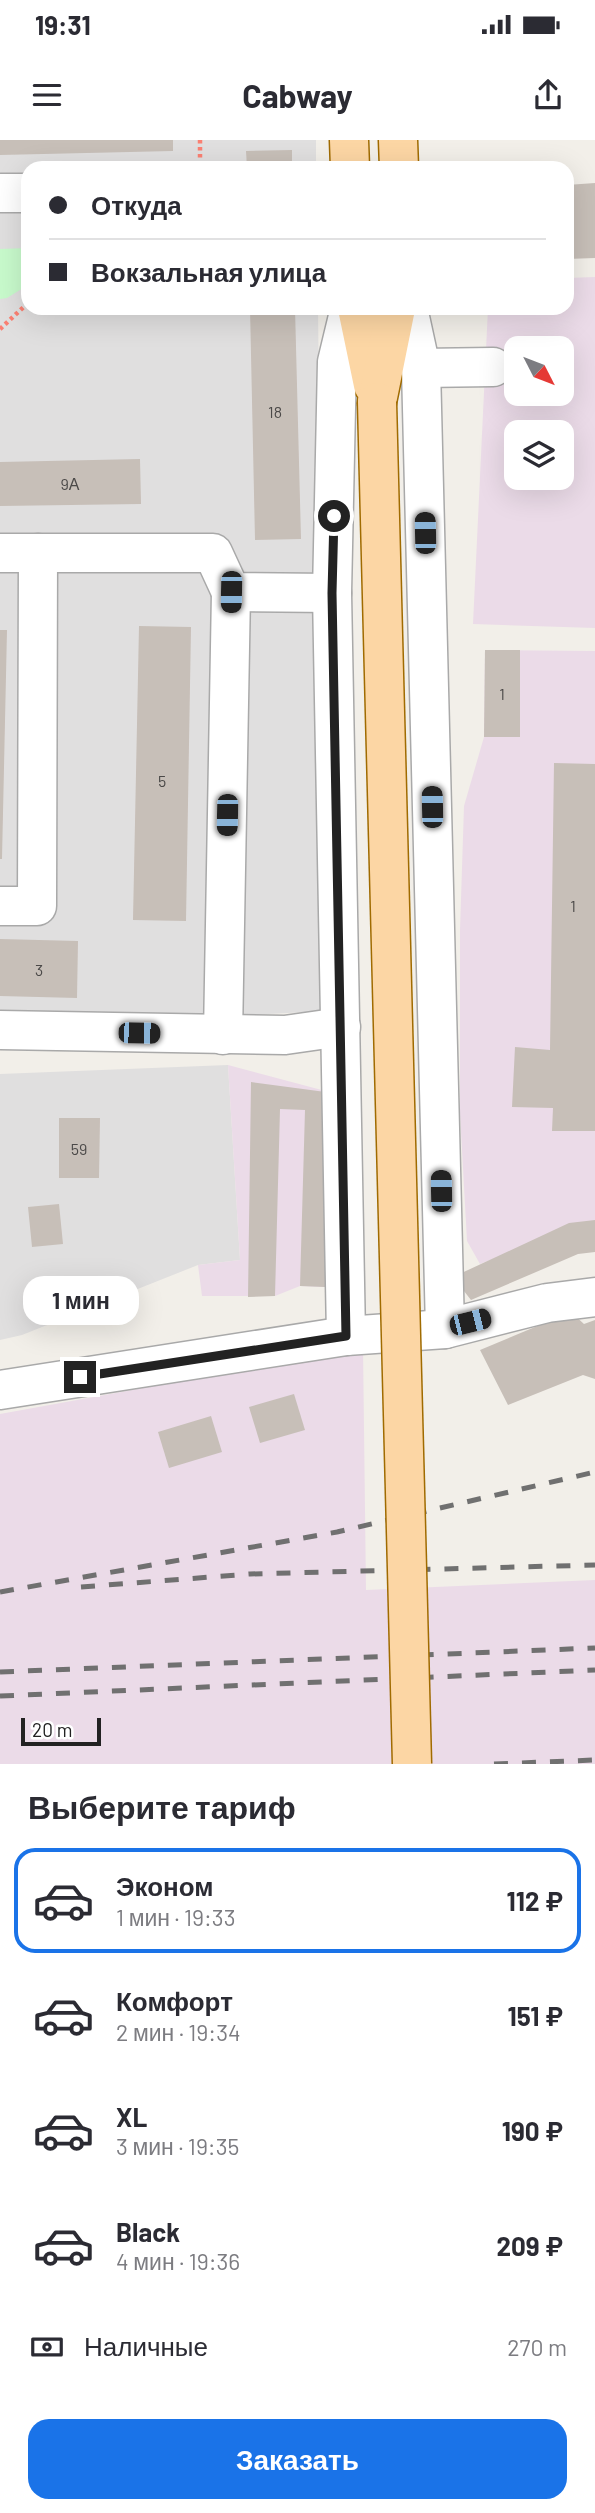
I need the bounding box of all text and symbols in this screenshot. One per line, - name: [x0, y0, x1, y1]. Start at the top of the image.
- text: 19:31: [35, 9, 91, 40]
- icon: menu: [28, 76, 66, 114]
- text: Cabway: [242, 76, 353, 114]
- icon: share: [529, 76, 567, 114]
- text: Откуда: [91, 189, 182, 220]
- text: Вокзальная улица: [91, 256, 326, 287]
- north arrow: [504, 336, 574, 406]
- map controls: [504, 336, 574, 490]
- house number: 18: [268, 402, 282, 421]
- button: layers: [504, 420, 574, 490]
- house number: 9А: [60, 474, 80, 493]
- route start: [318, 500, 350, 532]
- car: [415, 512, 436, 554]
- car: [221, 571, 242, 613]
- house number: 1: [499, 684, 505, 703]
- house number: 5: [158, 771, 166, 790]
- car: [422, 786, 443, 828]
- car: [217, 794, 238, 836]
- house number: 1: [570, 896, 576, 915]
- house number: 3: [35, 960, 43, 979]
- car: [118, 1022, 161, 1044]
- house number: 59: [71, 1139, 87, 1158]
- car: [431, 1170, 452, 1212]
- callout: 1 мин: [22, 1276, 138, 1324]
- text: 1 мин: [52, 1286, 110, 1314]
- car: [448, 1307, 493, 1337]
- route end: [64, 1361, 96, 1393]
- scale bar: [21, 1715, 102, 1747]
- text: 20 m: [32, 1718, 72, 1741]
- text: Выберите тариф: [28, 1787, 296, 1825]
- icon: car: [32, 1869, 95, 1932]
- text: Эконом: [116, 1870, 214, 1901]
- text: 112 ₽: [506, 1885, 563, 1916]
- text: 1 мин · 19:33: [116, 1903, 236, 1931]
- icon: car: [32, 1984, 95, 2047]
- text: Комфорт: [116, 1985, 233, 2016]
- text: 151 ₽: [507, 2000, 563, 2031]
- text: 2 мин · 19:34: [116, 2018, 241, 2046]
- icon: car: [32, 2099, 95, 2162]
- text: XL: [116, 2101, 147, 2132]
- text: 190 ₽: [502, 2115, 563, 2146]
- text: 3 мин · 19:35: [116, 2132, 239, 2160]
- icon: car: [32, 2214, 95, 2277]
- text: Black: [116, 2216, 180, 2247]
- text: 209 ₽: [496, 2230, 563, 2261]
- text: 4 мин · 19:36: [116, 2247, 240, 2275]
- icon: cash: [28, 2328, 66, 2366]
- text: Наличные: [84, 2330, 208, 2361]
- text: 270 m: [507, 2333, 567, 2361]
- button: Заказать: [28, 2419, 567, 2499]

